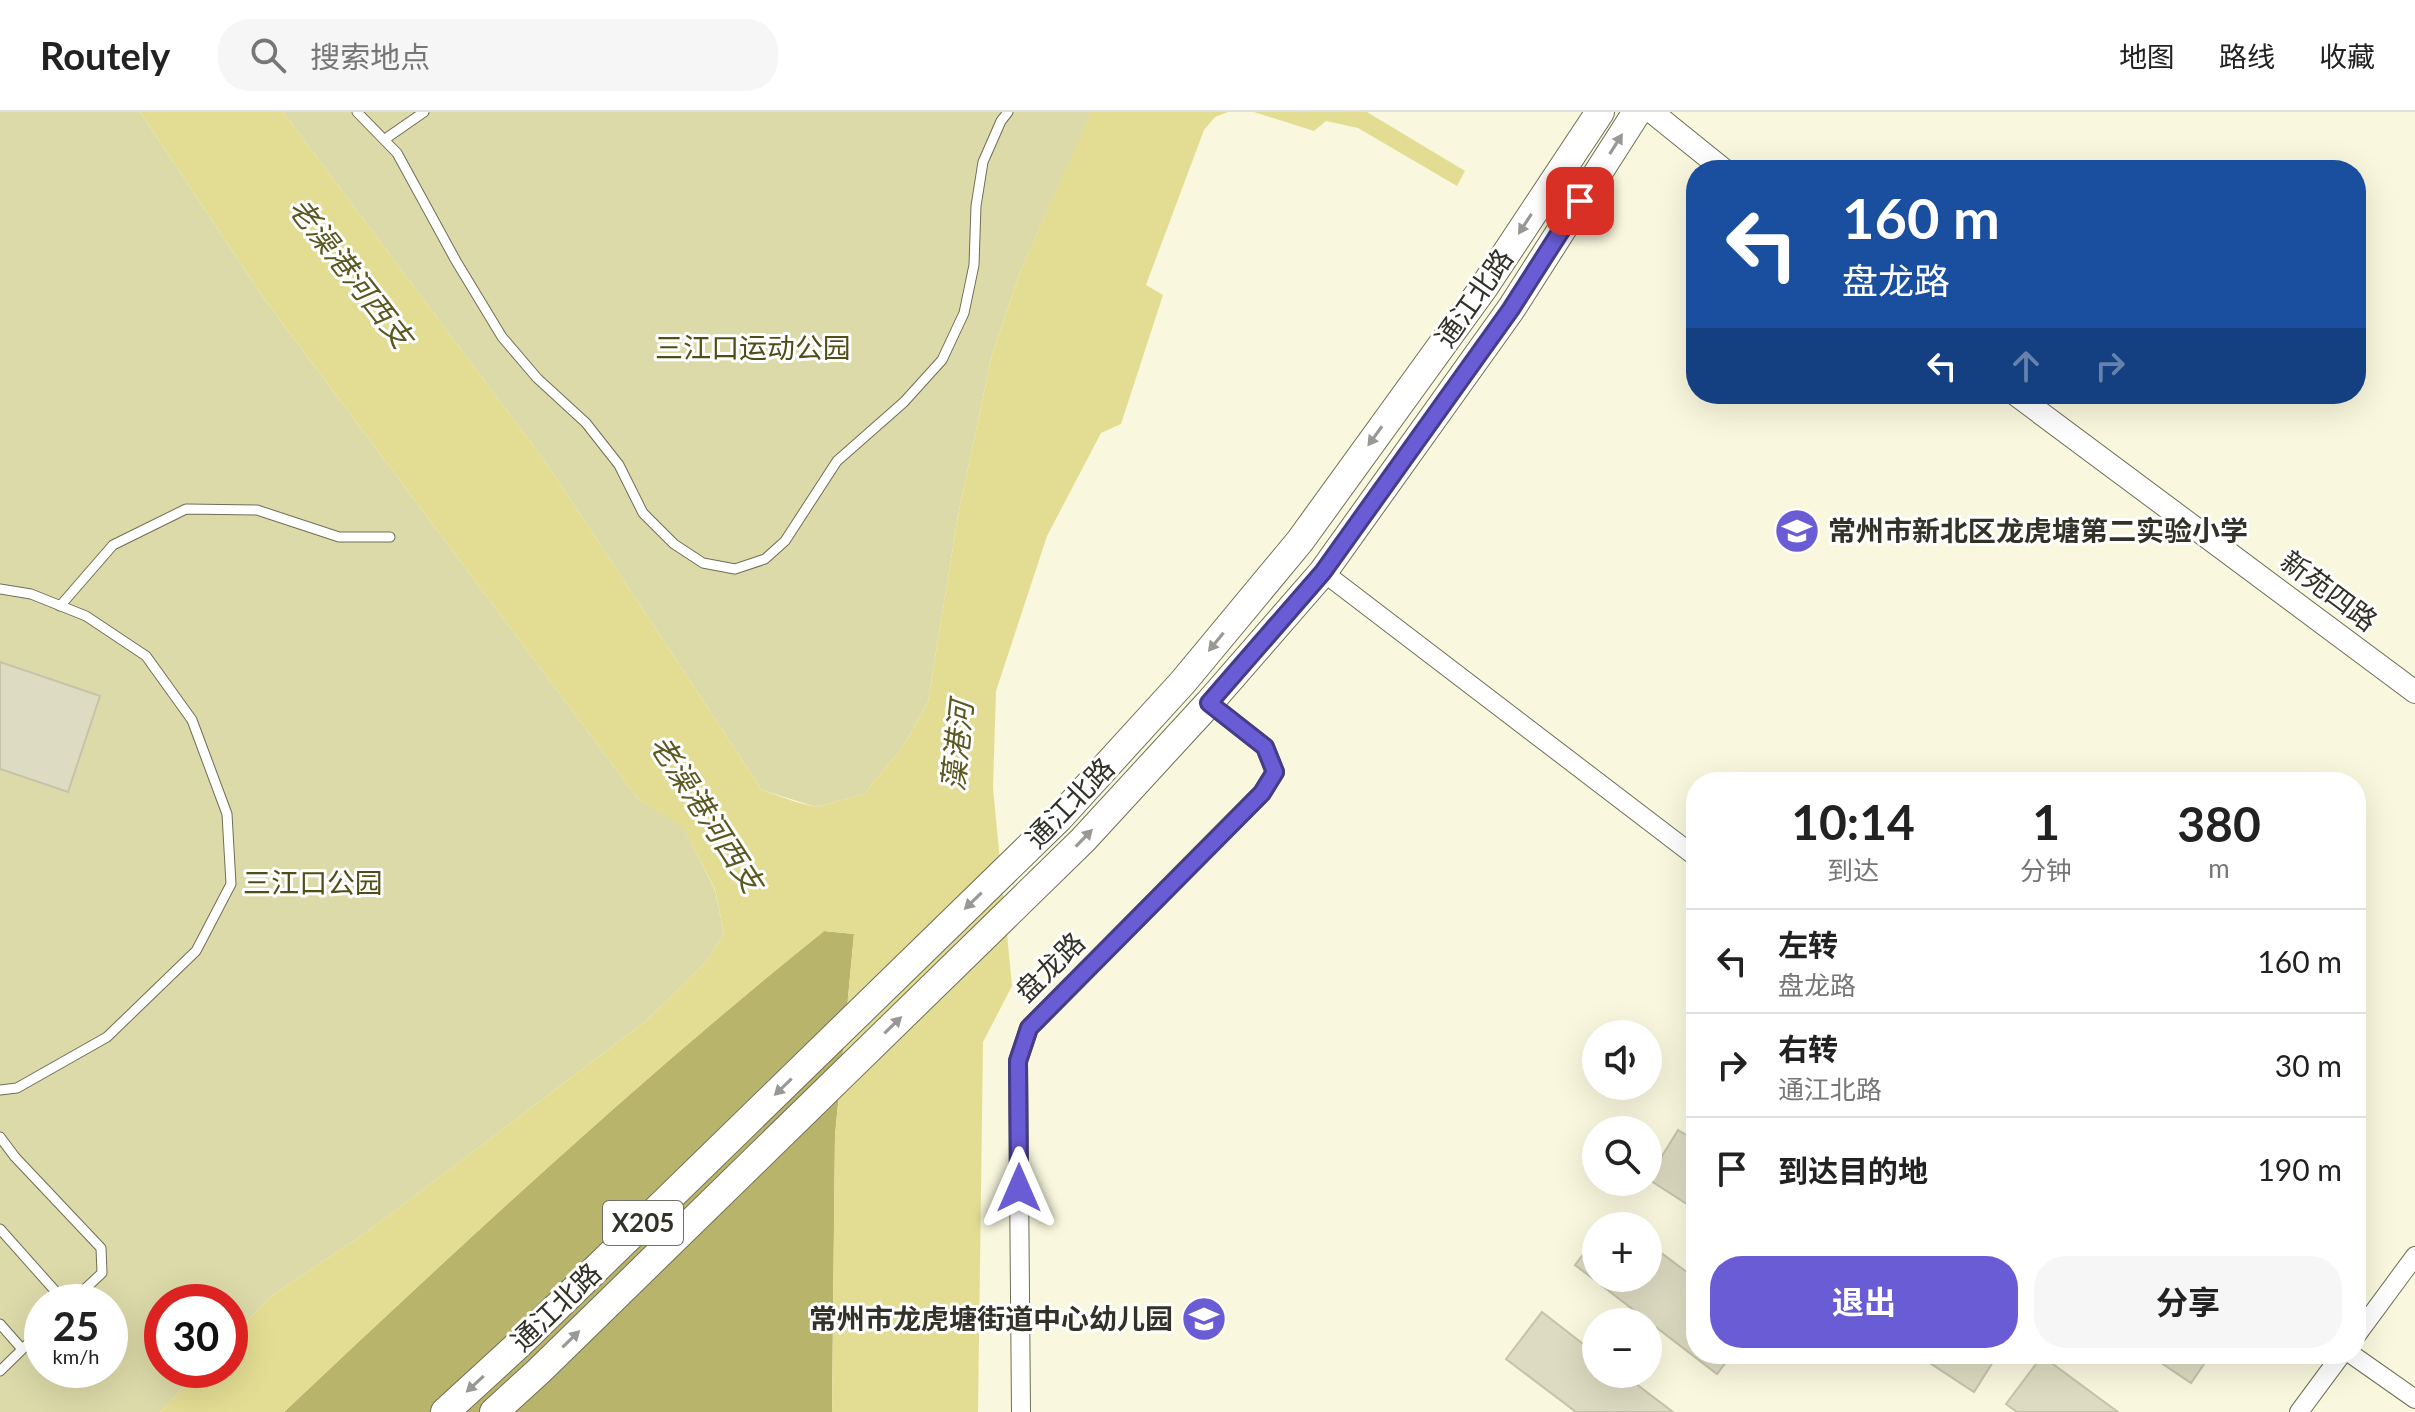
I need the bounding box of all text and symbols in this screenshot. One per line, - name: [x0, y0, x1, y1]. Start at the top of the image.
- search box: [218, 19, 778, 91]
- text: Routely: [40, 32, 170, 78]
- icon: search: [246, 33, 290, 77]
- text: 搜索地点: [310, 38, 430, 74]
- text: 地图: [2119, 39, 2175, 73]
- text: 路线: [2219, 39, 2275, 73]
- text: 收藏: [2319, 39, 2375, 73]
- one-way arrow: [1609, 134, 1624, 155]
- pin: [1546, 167, 1614, 235]
- icon: arrive: [1558, 179, 1602, 223]
- text: 160 m: [1842, 184, 2000, 251]
- water label: 老澡港河西支: [282, 190, 423, 356]
- icon: left: [1710, 192, 1814, 296]
- one-way arrow: [1518, 213, 1533, 234]
- street label: 通江北路: [1427, 242, 1519, 353]
- text: 盘龙路: [1842, 258, 1950, 302]
- park label: 三江口运动公园: [655, 330, 851, 364]
- icon: left: [1920, 344, 1964, 388]
- icon: ahead: [2004, 344, 2048, 388]
- icon: right: [2088, 344, 2132, 388]
- one-way arrow: [1368, 426, 1384, 446]
- school or university icon: 常州市新北区龙虎塘第二实验小学: [1773, 507, 1821, 555]
- place label: 常州市新北区龙虎塘第二实验小学: [1828, 513, 2248, 547]
- street label: 新苑四路: [2275, 543, 2385, 637]
- one-way arrow: [1208, 631, 1225, 652]
- water label: 藻港河: [933, 694, 979, 792]
- water label: 老澡港河西支: [644, 728, 773, 901]
- street label: 通江北路: [1018, 750, 1120, 854]
- text: 10:14: [1791, 793, 1915, 850]
- text: 1: [2032, 793, 2060, 850]
- text: 380: [2177, 795, 2261, 852]
- one-way arrow: [1074, 829, 1093, 848]
- text: m: [2208, 852, 2230, 884]
- text: 到达: [1827, 854, 1879, 886]
- text: 分钟: [2020, 854, 2072, 886]
- park label: 三江口公园: [243, 865, 383, 899]
- one-way arrow: [964, 891, 983, 910]
- street label: 盘龙路: [1008, 925, 1091, 1008]
- text: 左转: [1778, 926, 1838, 962]
- icon: left: [1710, 939, 1754, 983]
- text: 160 m: [2257, 943, 2342, 979]
- text: 盘龙路: [1778, 969, 1856, 1001]
- one-way arrow: [883, 1016, 902, 1035]
- map controls: [1582, 1020, 1662, 1388]
- button: sound: [1582, 1020, 1662, 1100]
- text: 右转: [1778, 1030, 1838, 1066]
- icon: right: [1710, 1043, 1754, 1087]
- text: 30 m: [2275, 1047, 2342, 1083]
- text: 通江北路: [1778, 1073, 1882, 1105]
- one-way arrow: [774, 1077, 793, 1096]
- button: search: [1582, 1116, 1662, 1196]
- position arrow: [977, 1146, 1061, 1230]
- icon: arrive: [1710, 1147, 1754, 1191]
- text: 190 m: [2257, 1151, 2342, 1187]
- text: 到达目的地: [1778, 1152, 1928, 1188]
- road number: X205: [603, 1201, 683, 1245]
- button: +: [1582, 1212, 1662, 1292]
- street label: 通江北路: [503, 1255, 607, 1357]
- button: 退出: [1710, 1256, 2018, 1348]
- button: 分享: [2034, 1256, 2342, 1348]
- speed limit sign: 30: [144, 1284, 248, 1388]
- school or university icon: 常州市龙虎塘街道中心幼儿园: [1180, 1295, 1228, 1343]
- place label: 常州市龙虎塘街道中心幼儿园: [809, 1301, 1173, 1335]
- text: 25: [53, 1302, 99, 1350]
- button: −: [1582, 1308, 1662, 1388]
- one-way arrow: [561, 1330, 580, 1349]
- text: km/h: [53, 1344, 99, 1368]
- one-way arrow: [466, 1375, 485, 1393]

